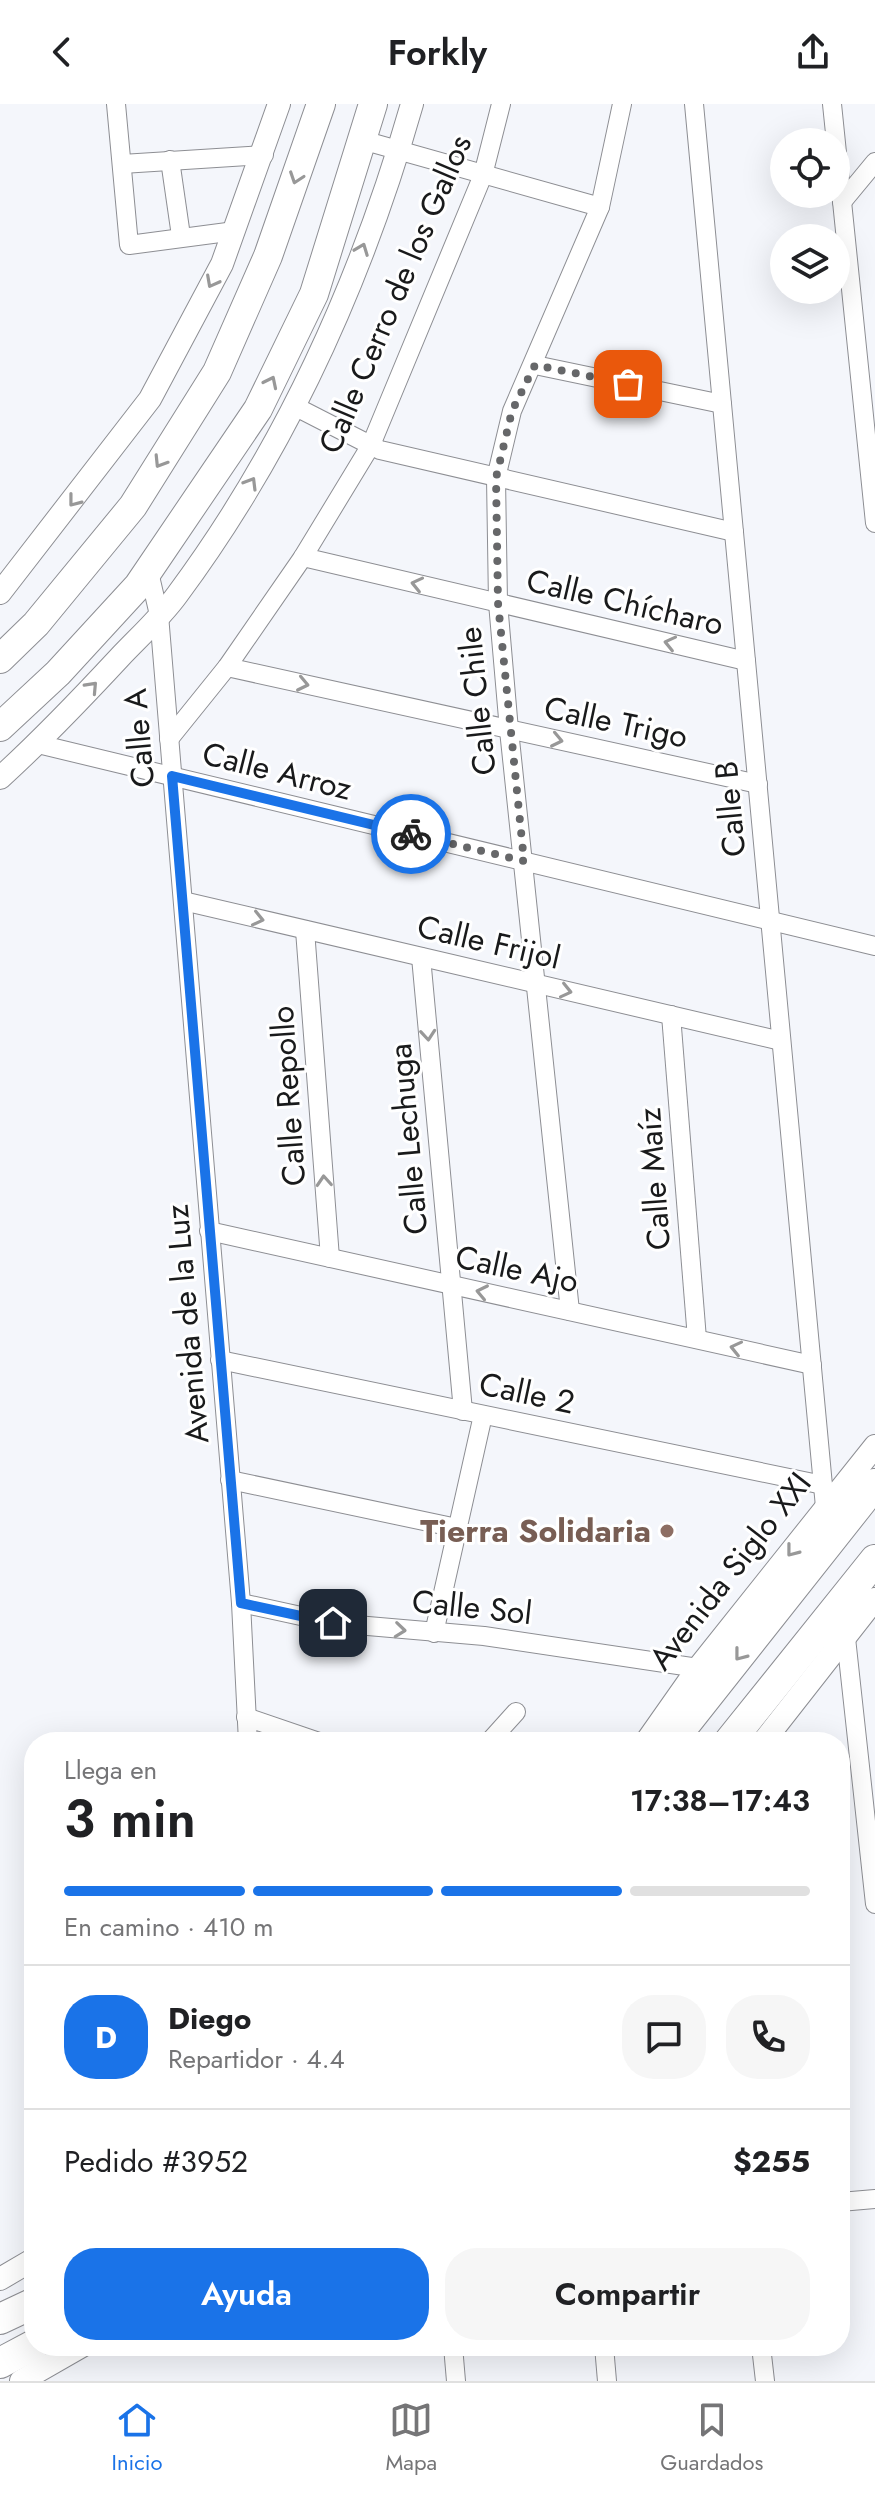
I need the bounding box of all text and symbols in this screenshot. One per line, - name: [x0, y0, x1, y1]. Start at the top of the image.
- text: Forkly: [388, 26, 487, 78]
- icon: back: [40, 30, 84, 74]
- icon: share: [791, 30, 835, 74]
- street label: Calle Cerro de los Gallos: [307, 128, 483, 460]
- map controls: [770, 128, 850, 304]
- button: locate: [770, 128, 850, 208]
- one-way arrow: [289, 170, 306, 184]
- button: layers: [770, 224, 850, 304]
- one-way arrow: [352, 242, 369, 256]
- one-way arrow: [207, 273, 222, 288]
- pin: [594, 350, 662, 418]
- icon: bag: [606, 362, 650, 406]
- one-way arrow: [262, 375, 277, 390]
- one-way arrow: [155, 453, 170, 468]
- one-way arrow: [241, 477, 256, 492]
- one-way arrow: [70, 492, 84, 507]
- street label: Calle Chícharo: [522, 557, 728, 647]
- one-way arrow: [411, 576, 424, 593]
- street label: Calle Chile: [446, 625, 508, 777]
- one-way arrow: [664, 635, 678, 652]
- one-way arrow: [296, 675, 309, 692]
- one-way arrow: [82, 682, 97, 696]
- street label: Calle Trigo: [540, 684, 692, 760]
- street label: Calle A: [112, 687, 166, 789]
- street label: Calle Arroz: [197, 730, 357, 812]
- one-way arrow: [550, 731, 563, 748]
- street label: Calle B: [703, 759, 757, 859]
- courier: [371, 794, 451, 874]
- icon: bike: [389, 812, 433, 856]
- street label: Calle Frijol: [413, 903, 565, 981]
- one-way arrow: [251, 910, 265, 927]
- one-way arrow: [559, 981, 573, 998]
- street label: Calle Repollo: [259, 1004, 317, 1188]
- one-way arrow: [420, 1029, 437, 1042]
- street label: Calle Lechuga: [377, 1042, 439, 1236]
- street label: Calle Maíz: [626, 1106, 682, 1252]
- one-way arrow: [316, 1174, 333, 1187]
- street label: Avenida de la Luz: [154, 1202, 220, 1446]
- street label: Calle Ajo: [451, 1234, 583, 1304]
- one-way arrow: [476, 1284, 489, 1301]
- one-way arrow: [729, 1340, 743, 1357]
- street label: Calle 2: [475, 1360, 579, 1426]
- street label: Avenida Siglo XXI: [638, 1462, 822, 1680]
- place label: Tierra Solidaria: [420, 1508, 651, 1554]
- marker: Tierra Solidaria: [658, 1522, 676, 1540]
- one-way arrow: [787, 1542, 801, 1557]
- street label: Calle Sol: [410, 1578, 534, 1636]
- pin: [299, 1589, 367, 1657]
- icon: home: [311, 1601, 355, 1645]
- one-way arrow: [394, 1621, 407, 1638]
- one-way arrow: [735, 1646, 749, 1661]
- text: Llega en: [64, 1751, 157, 1789]
- text: 17:38–17:43: [630, 1779, 810, 1822]
- text: 3 min: [64, 1781, 196, 1857]
- text: En camino · 410 m: [64, 1908, 274, 1946]
- button: chat: [622, 1995, 706, 2079]
- button: phone: [726, 1995, 810, 2079]
- text: Diego: [168, 1997, 251, 2040]
- text: D: [95, 2016, 117, 2059]
- text: Repartidor · 4.4: [168, 2040, 345, 2078]
- text: Pedido #3952: [64, 2140, 248, 2183]
- text: $255: [733, 2140, 810, 2183]
- button: Ayuda: [64, 2248, 429, 2340]
- button: Compartir: [445, 2248, 810, 2340]
- tab: Inicio: [112, 2398, 162, 2478]
- tab: Mapa: [386, 2398, 437, 2478]
- tab: Guardados: [660, 2398, 763, 2478]

